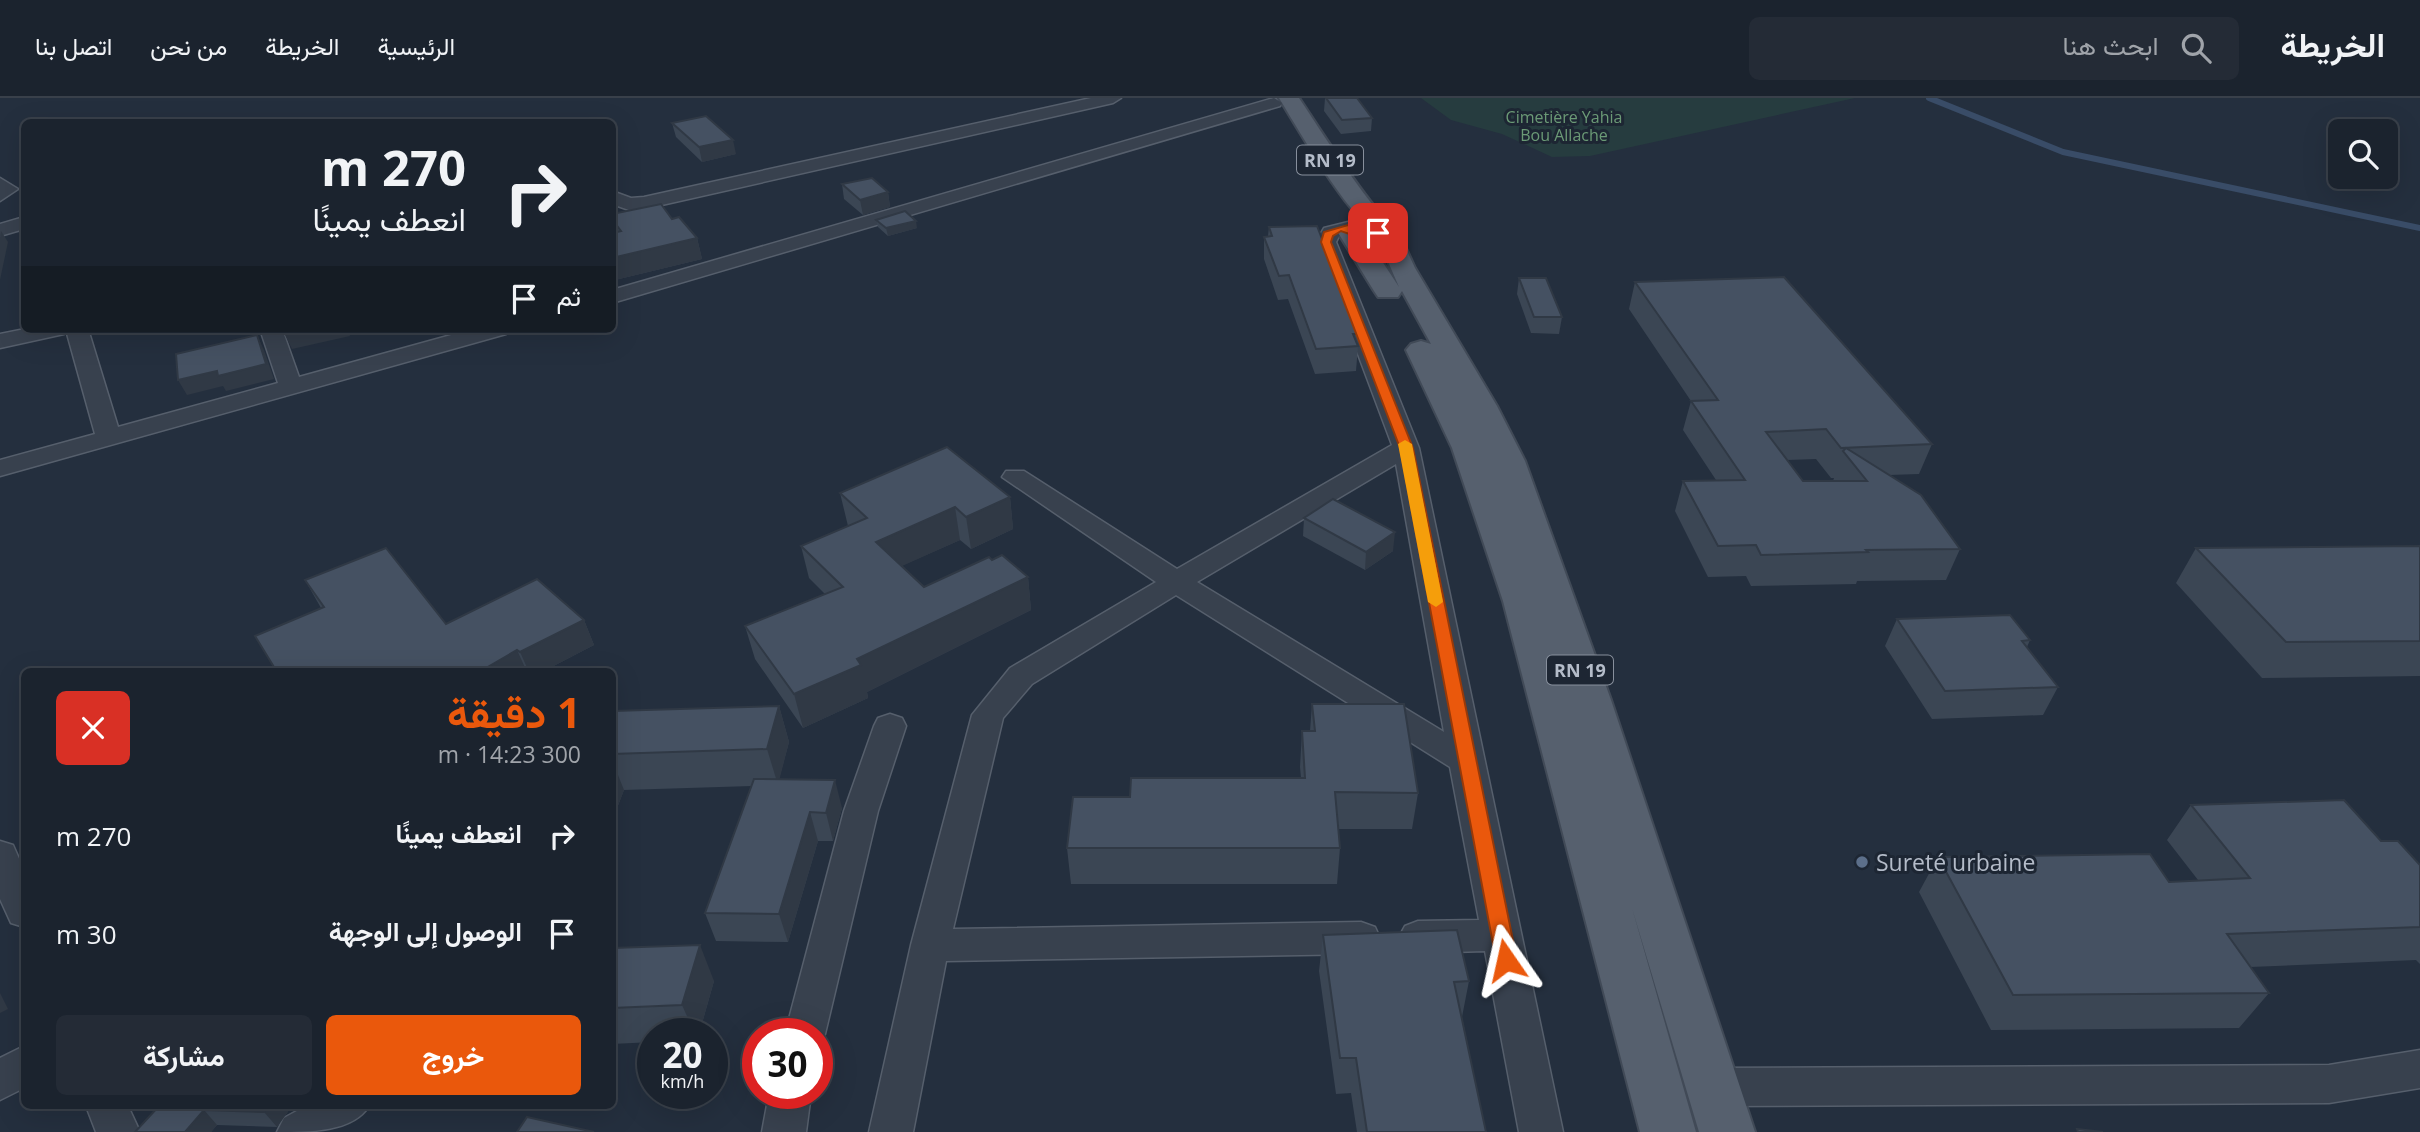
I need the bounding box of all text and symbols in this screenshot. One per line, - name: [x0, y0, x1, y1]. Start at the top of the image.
- search box: [1749, 17, 2239, 80]
- text: الخريطة: [2281, 22, 2385, 67]
- text: ابحث هنا: [2063, 27, 2159, 63]
- text: اتصل بنا: [35, 29, 112, 62]
- text: من نحن: [150, 29, 227, 62]
- text: الخريطة: [265, 29, 339, 62]
- text: الرئيسية: [377, 29, 455, 62]
- icon: search: [2177, 29, 2215, 67]
- park label: Cimetière Yahia Bou Allache: [1506, 106, 1622, 146]
- map controls: [2328, 119, 2398, 189]
- button: search: [2328, 119, 2398, 189]
- text: 270 m: [321, 134, 466, 200]
- road number: RN 19: [1297, 146, 1363, 174]
- icon: right: [490, 147, 581, 238]
- text: انعطف يمينًا: [312, 197, 466, 240]
- pin: [1348, 203, 1408, 263]
- icon: arrive: [1359, 214, 1397, 252]
- text: ثم: [557, 278, 581, 314]
- icon: arrive: [505, 280, 543, 318]
- road number: RN 19: [1547, 656, 1613, 684]
- text: 1 دقيقة: [447, 683, 581, 740]
- button: close: [56, 691, 130, 765]
- text: 300 m · 14:23: [438, 738, 581, 770]
- text: انعطف يمينًا: [395, 815, 522, 851]
- icon: right: [543, 817, 581, 855]
- text: 270 m: [56, 818, 131, 854]
- place label: Sureté urbaine: [1876, 846, 2035, 878]
- marker: Sureté urbaine: [1854, 854, 1870, 870]
- text: الوصول إلى الوجهة: [329, 913, 522, 949]
- icon: arrive: [543, 915, 581, 953]
- text: 30 m: [56, 916, 117, 952]
- position arrow: [1469, 923, 1543, 997]
- button: مشاركة: [56, 1015, 312, 1095]
- button: خروج: [326, 1015, 581, 1095]
- speed limit sign: 30: [742, 1018, 833, 1109]
- text: 20: [662, 1031, 703, 1078]
- text: km/h: [661, 1069, 704, 1093]

